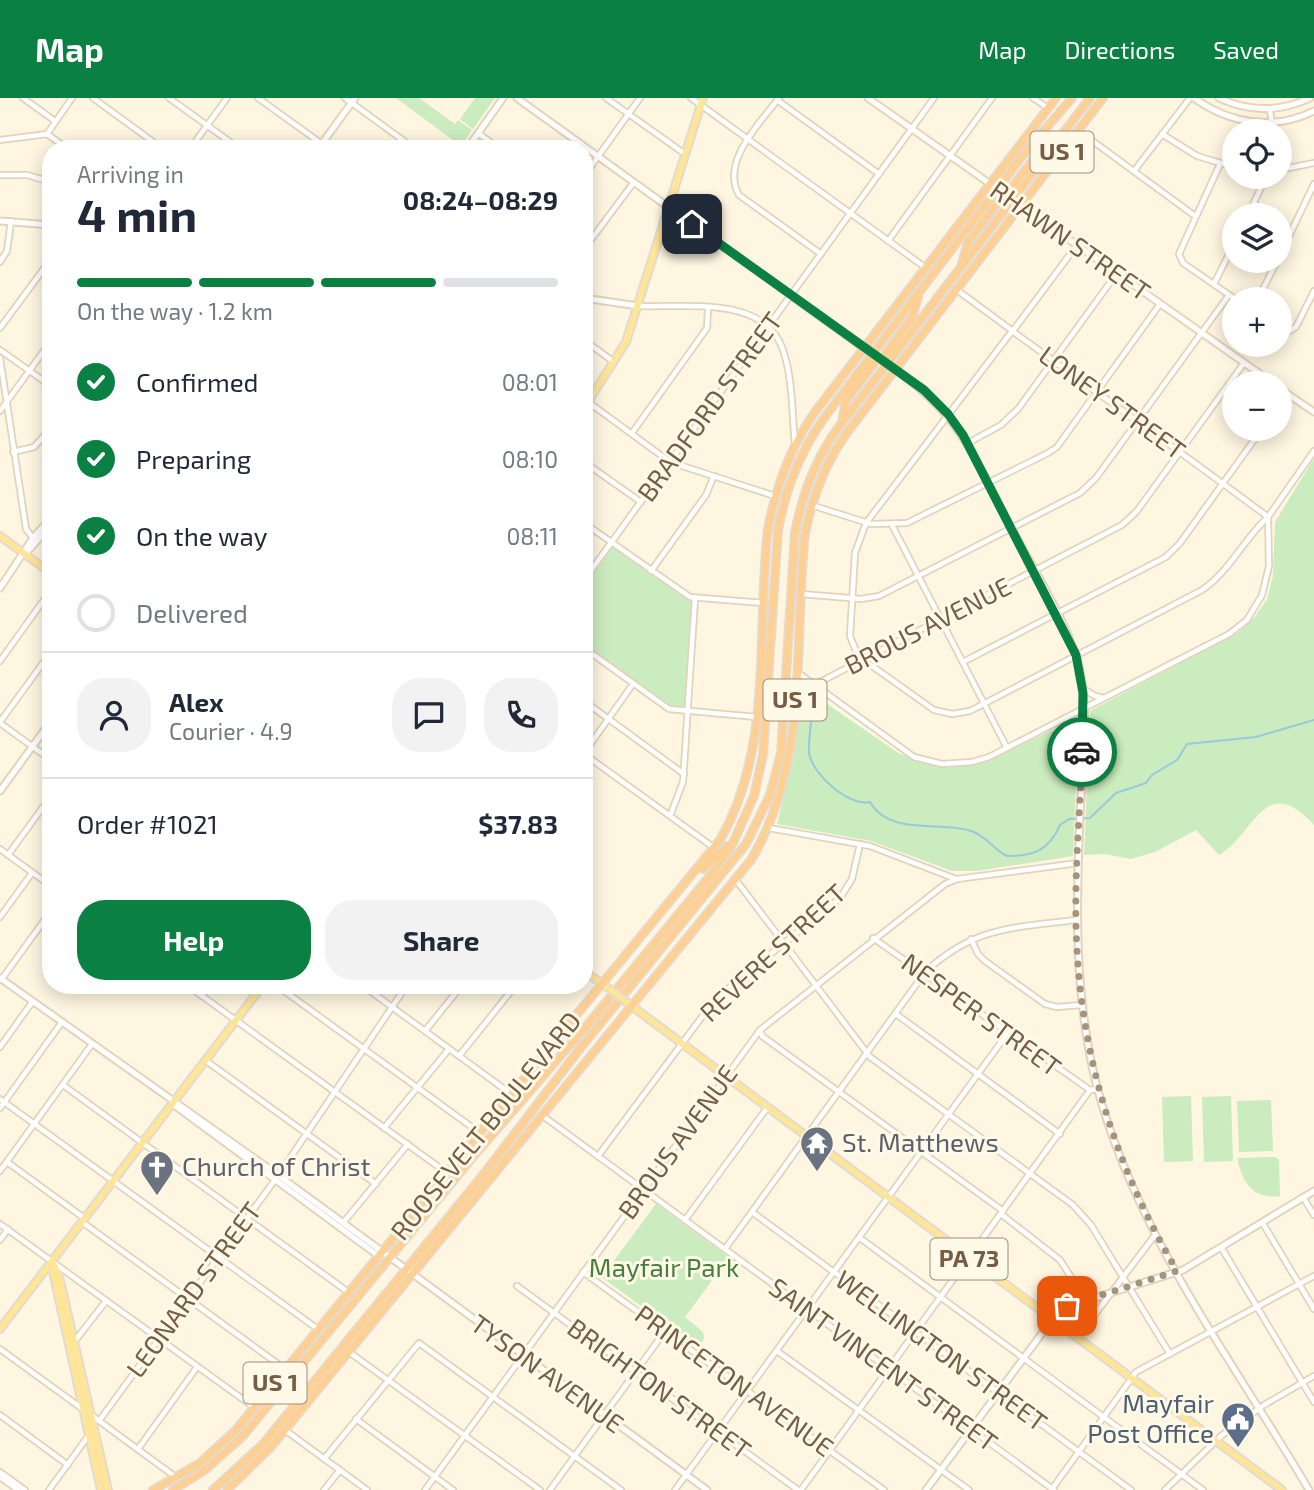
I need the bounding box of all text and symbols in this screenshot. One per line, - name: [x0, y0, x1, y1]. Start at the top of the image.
- text: Map: [35, 29, 104, 69]
- text: Map: [978, 35, 1026, 64]
- text: Directions: [1064, 35, 1175, 64]
- text: Saved: [1213, 35, 1279, 64]
- map controls: [1222, 119, 1292, 441]
- button: locate: [1222, 119, 1292, 189]
- road number: US 1: [1030, 132, 1094, 172]
- text: Arriving in: [77, 160, 184, 188]
- street label: RHAWN STREET: [985, 173, 1157, 306]
- text: 08:24–08:29: [403, 184, 558, 215]
- text: 4 min: [77, 186, 197, 241]
- pin: [662, 194, 722, 254]
- button: layers: [1222, 203, 1292, 273]
- icon: home: [673, 205, 711, 243]
- button: +: [1222, 287, 1292, 357]
- text: On the way · 1.2 km: [77, 297, 273, 325]
- street label: BRADFORD STREET: [630, 306, 788, 507]
- street label: LONEY STREET: [1034, 338, 1192, 465]
- icon: check: [77, 363, 115, 401]
- text: Confirmed: [136, 366, 259, 397]
- text: 08:01: [502, 368, 558, 396]
- button: −: [1222, 371, 1292, 441]
- icon: check: [77, 440, 115, 478]
- text: Preparing: [136, 443, 251, 474]
- text: 08:10: [502, 445, 558, 473]
- icon: check: [77, 517, 115, 555]
- text: On the way: [136, 520, 267, 551]
- text: 08:11: [506, 522, 558, 550]
- street label: BROUS AVENUE: [839, 569, 1016, 680]
- text: Delivered: [136, 597, 248, 628]
- button: person: [77, 678, 151, 752]
- button: chat: [392, 678, 466, 752]
- button: phone: [484, 678, 558, 752]
- road number: US 1: [764, 680, 826, 720]
- text: Alex: [169, 686, 224, 717]
- text: Courier · 4.9: [169, 717, 293, 745]
- courier: [1047, 717, 1117, 787]
- icon: car: [1063, 733, 1101, 771]
- text: Order #1021: [77, 808, 218, 839]
- text: $37.83: [478, 808, 558, 839]
- street label: REVERE STREET: [693, 877, 851, 1027]
- button: Help: [77, 900, 311, 980]
- button: Share: [325, 900, 558, 980]
- street label: NESPER STREET: [896, 946, 1068, 1082]
- street label: ROOSEVELT BOULEVARD: [383, 1005, 586, 1245]
- street label: BROUS AVENUE: [611, 1058, 743, 1224]
- temple icon: St. Matthews: [798, 1124, 836, 1173]
- place label: St. Matthews: [842, 1126, 999, 1157]
- church icon: Church of Christ: [138, 1148, 176, 1197]
- place label: Church of Christ: [182, 1150, 370, 1181]
- street label: LEONARD STREET: [119, 1196, 267, 1383]
- road number: PA 73: [930, 1238, 1007, 1280]
- park label: Mayfair Park: [589, 1251, 739, 1282]
- street label: WELLINGTON STREET: [830, 1263, 1054, 1437]
- street label: SAINT VINCENT STREET: [764, 1271, 1004, 1457]
- pin: [1037, 1276, 1097, 1336]
- icon: bag: [1048, 1287, 1086, 1325]
- street label: PRINCETON AVENUE: [630, 1297, 840, 1462]
- street label: TYSON AVENUE: [465, 1307, 630, 1439]
- street label: BRIGHTON STREET: [562, 1311, 758, 1465]
- road number: US 1: [244, 1363, 306, 1404]
- place label: Mayfair Post Office: [1087, 1387, 1214, 1448]
- public building icon: Mayfair Post Office: [1219, 1400, 1257, 1449]

